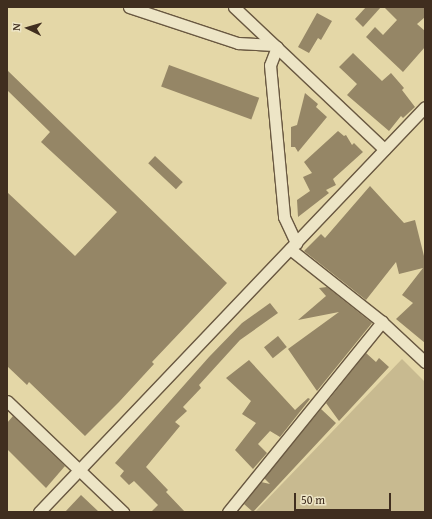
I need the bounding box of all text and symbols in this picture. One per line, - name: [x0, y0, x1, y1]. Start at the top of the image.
- north arrow: [8, 8, 48, 48]
- text: N: [8, 23, 24, 31]
- scale bar: [296, 485, 393, 511]
- text: 50 m: [301, 491, 325, 508]

